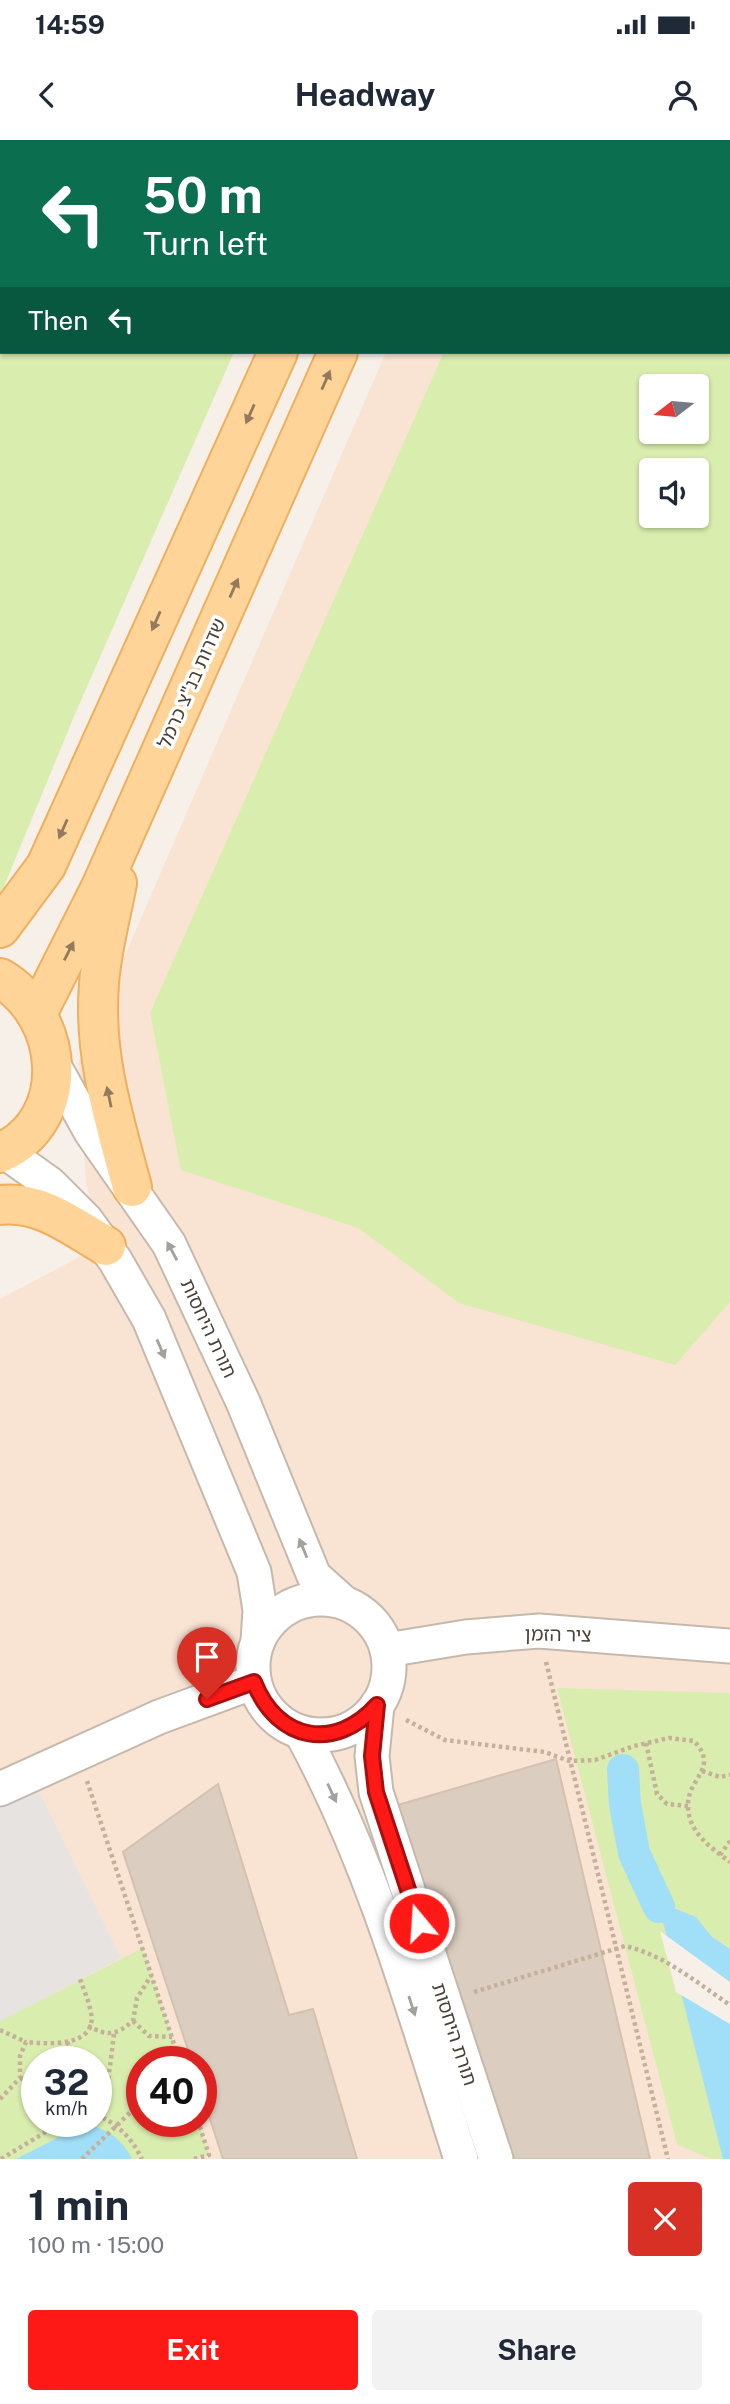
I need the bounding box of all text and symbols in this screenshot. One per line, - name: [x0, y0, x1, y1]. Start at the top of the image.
- text: 14:59: [35, 9, 105, 40]
- icon: back: [28, 76, 66, 114]
- text: Headway: [295, 76, 435, 113]
- icon: person: [664, 76, 702, 114]
- text: 50 m: [143, 166, 263, 224]
- icon: left: [28, 168, 119, 259]
- text: Turn left: [143, 225, 268, 262]
- icon: left: [102, 301, 140, 339]
- text: Then: [28, 305, 88, 336]
- one-way arrow: [320, 370, 332, 390]
- north arrow: [639, 374, 709, 444]
- map controls: [639, 374, 709, 528]
- one-way arrow: [244, 404, 256, 424]
- button: sound: [639, 458, 709, 528]
- one-way arrow: [228, 578, 240, 598]
- one-way arrow: [150, 611, 162, 631]
- street label: שדרות בנ"צ כרמל: [152, 615, 230, 751]
- one-way arrow: [57, 819, 69, 839]
- one-way arrow: [63, 941, 74, 961]
- one-way arrow: [103, 1086, 114, 1108]
- one-way arrow: [167, 1240, 179, 1260]
- street label: תורת היחסות: [177, 1275, 241, 1381]
- one-way arrow: [156, 1339, 167, 1360]
- one-way arrow: [297, 1538, 308, 1559]
- street label: ציר הזמן: [524, 1622, 592, 1646]
- pin: [177, 1627, 237, 1699]
- icon: arrive: [188, 1638, 226, 1676]
- one-way arrow: [327, 1783, 338, 1803]
- position arrow: [382, 1886, 456, 1960]
- street label: תורת היחסות: [428, 1980, 482, 2088]
- one-way arrow: [407, 1995, 417, 2016]
- speed limit sign: 40: [126, 2046, 217, 2137]
- text: 32: [44, 2062, 89, 2103]
- text: km/h: [45, 2098, 88, 2119]
- text: 1 min: [28, 2180, 129, 2229]
- button: close: [628, 2182, 702, 2256]
- text: 100 m · 15:00: [28, 2231, 164, 2258]
- button: Exit: [28, 2310, 358, 2390]
- button: Share: [372, 2310, 702, 2390]

